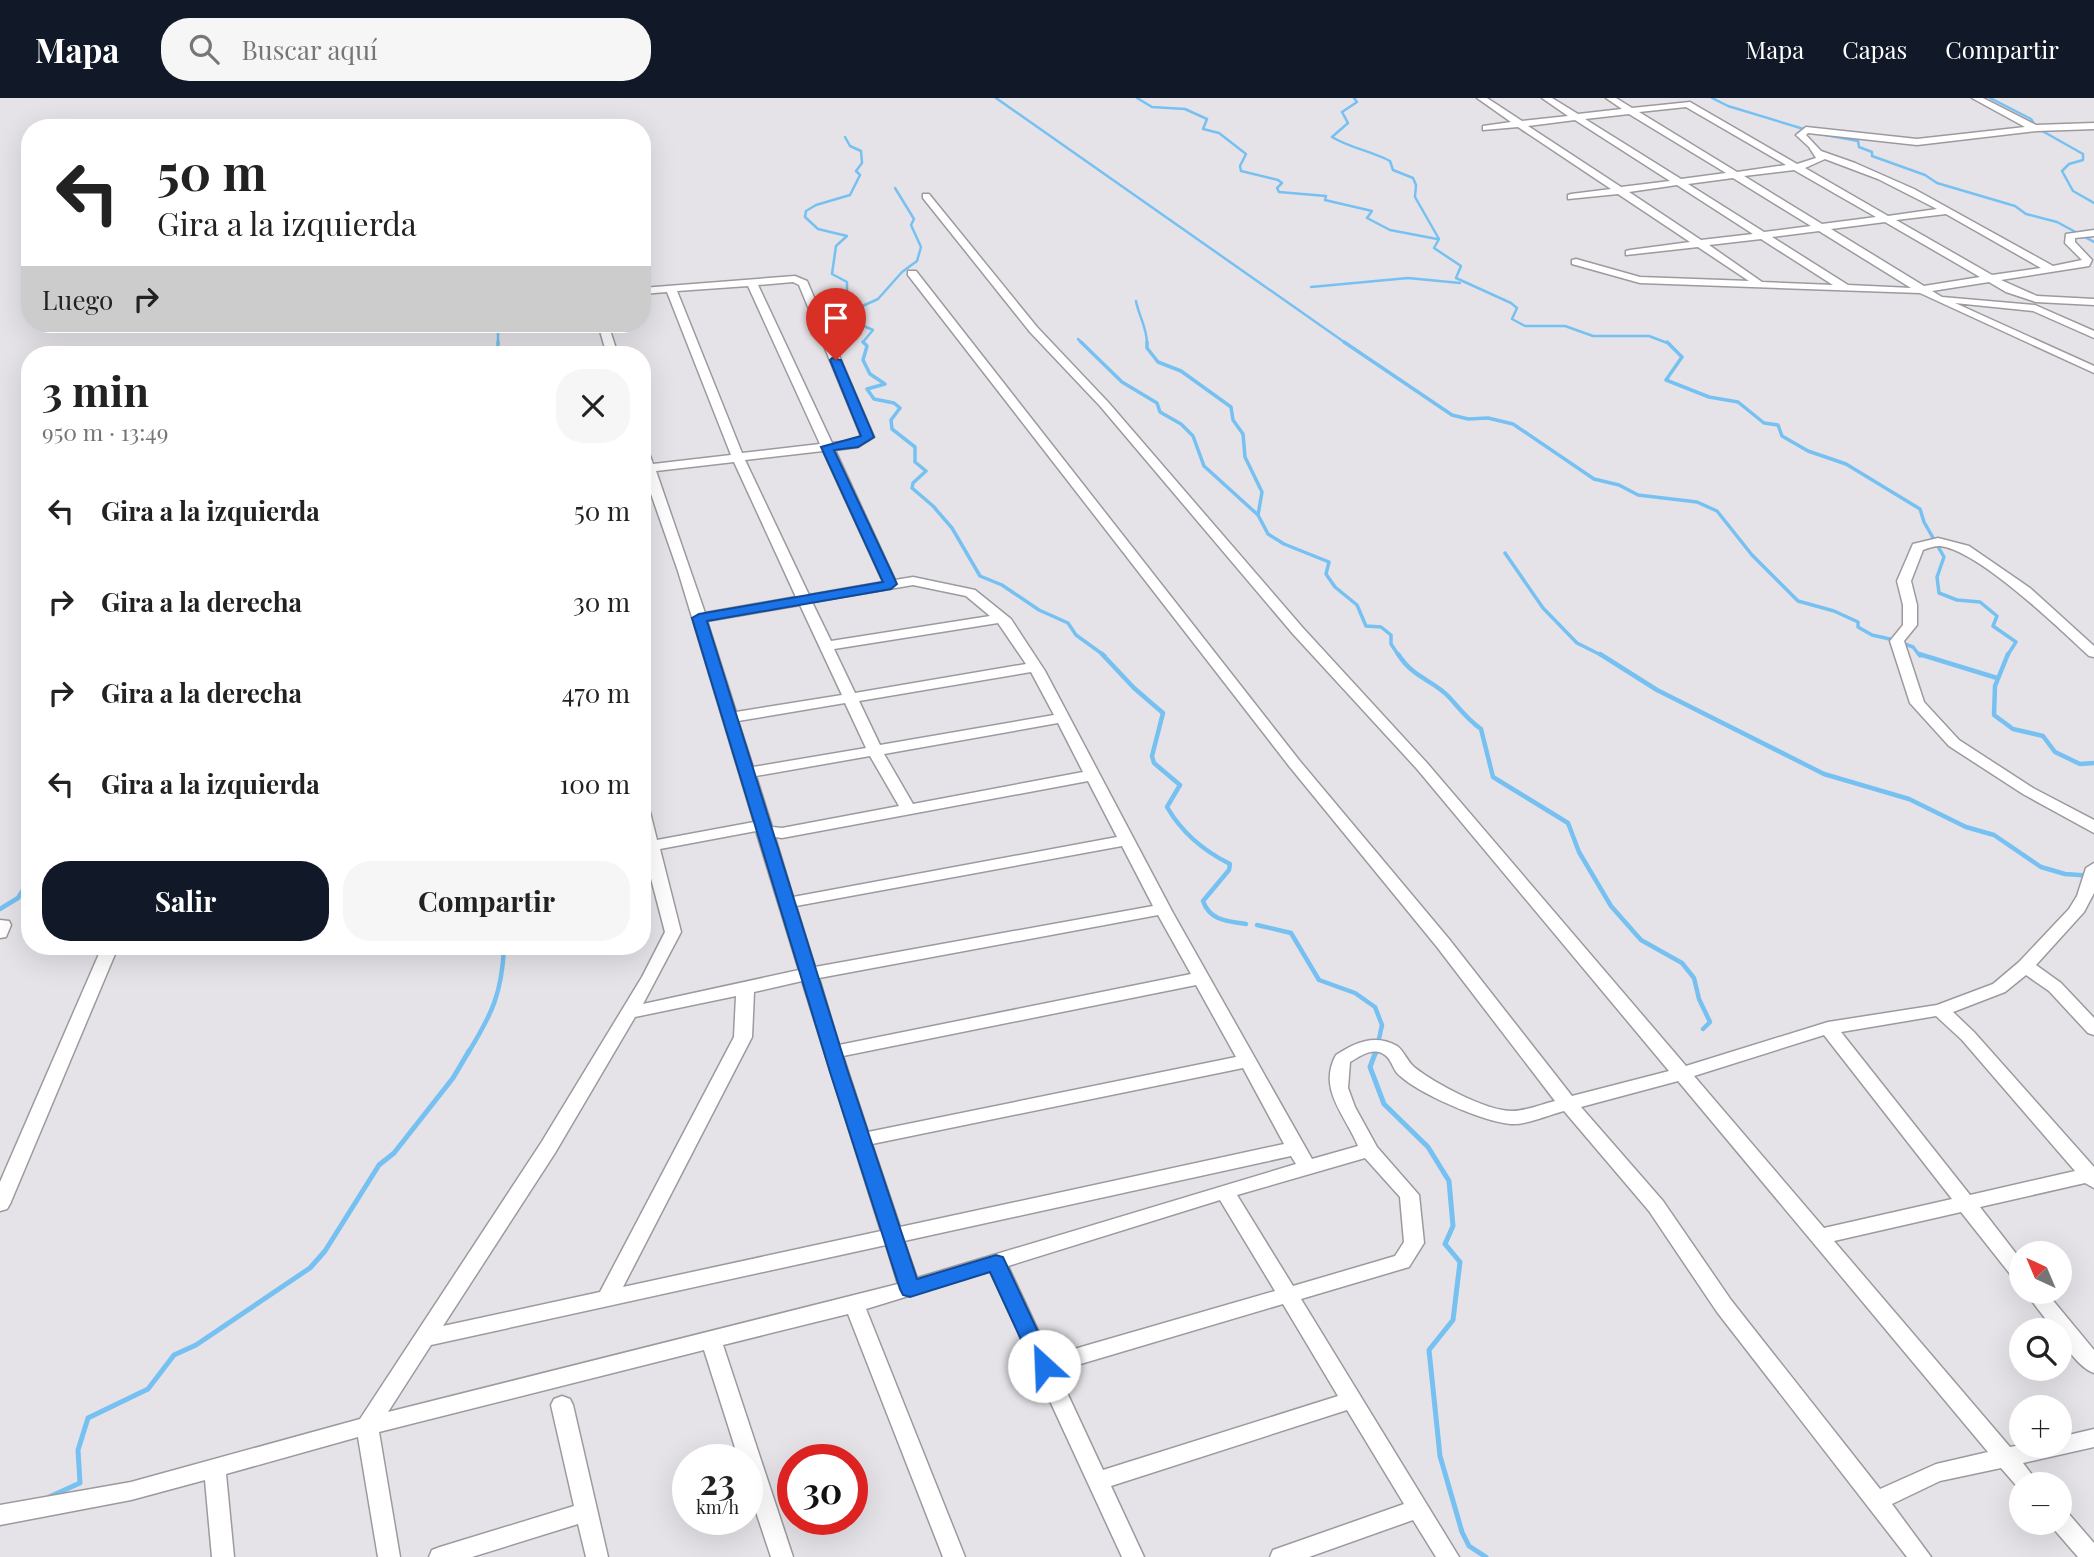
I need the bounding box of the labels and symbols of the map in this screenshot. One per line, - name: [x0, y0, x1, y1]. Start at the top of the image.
- pin: [806, 288, 866, 360]
- north arrow: [2009, 1241, 2072, 1304]
- position arrow: [1007, 1329, 1081, 1403]
- speed limit sign: 30: [777, 1444, 868, 1535]

